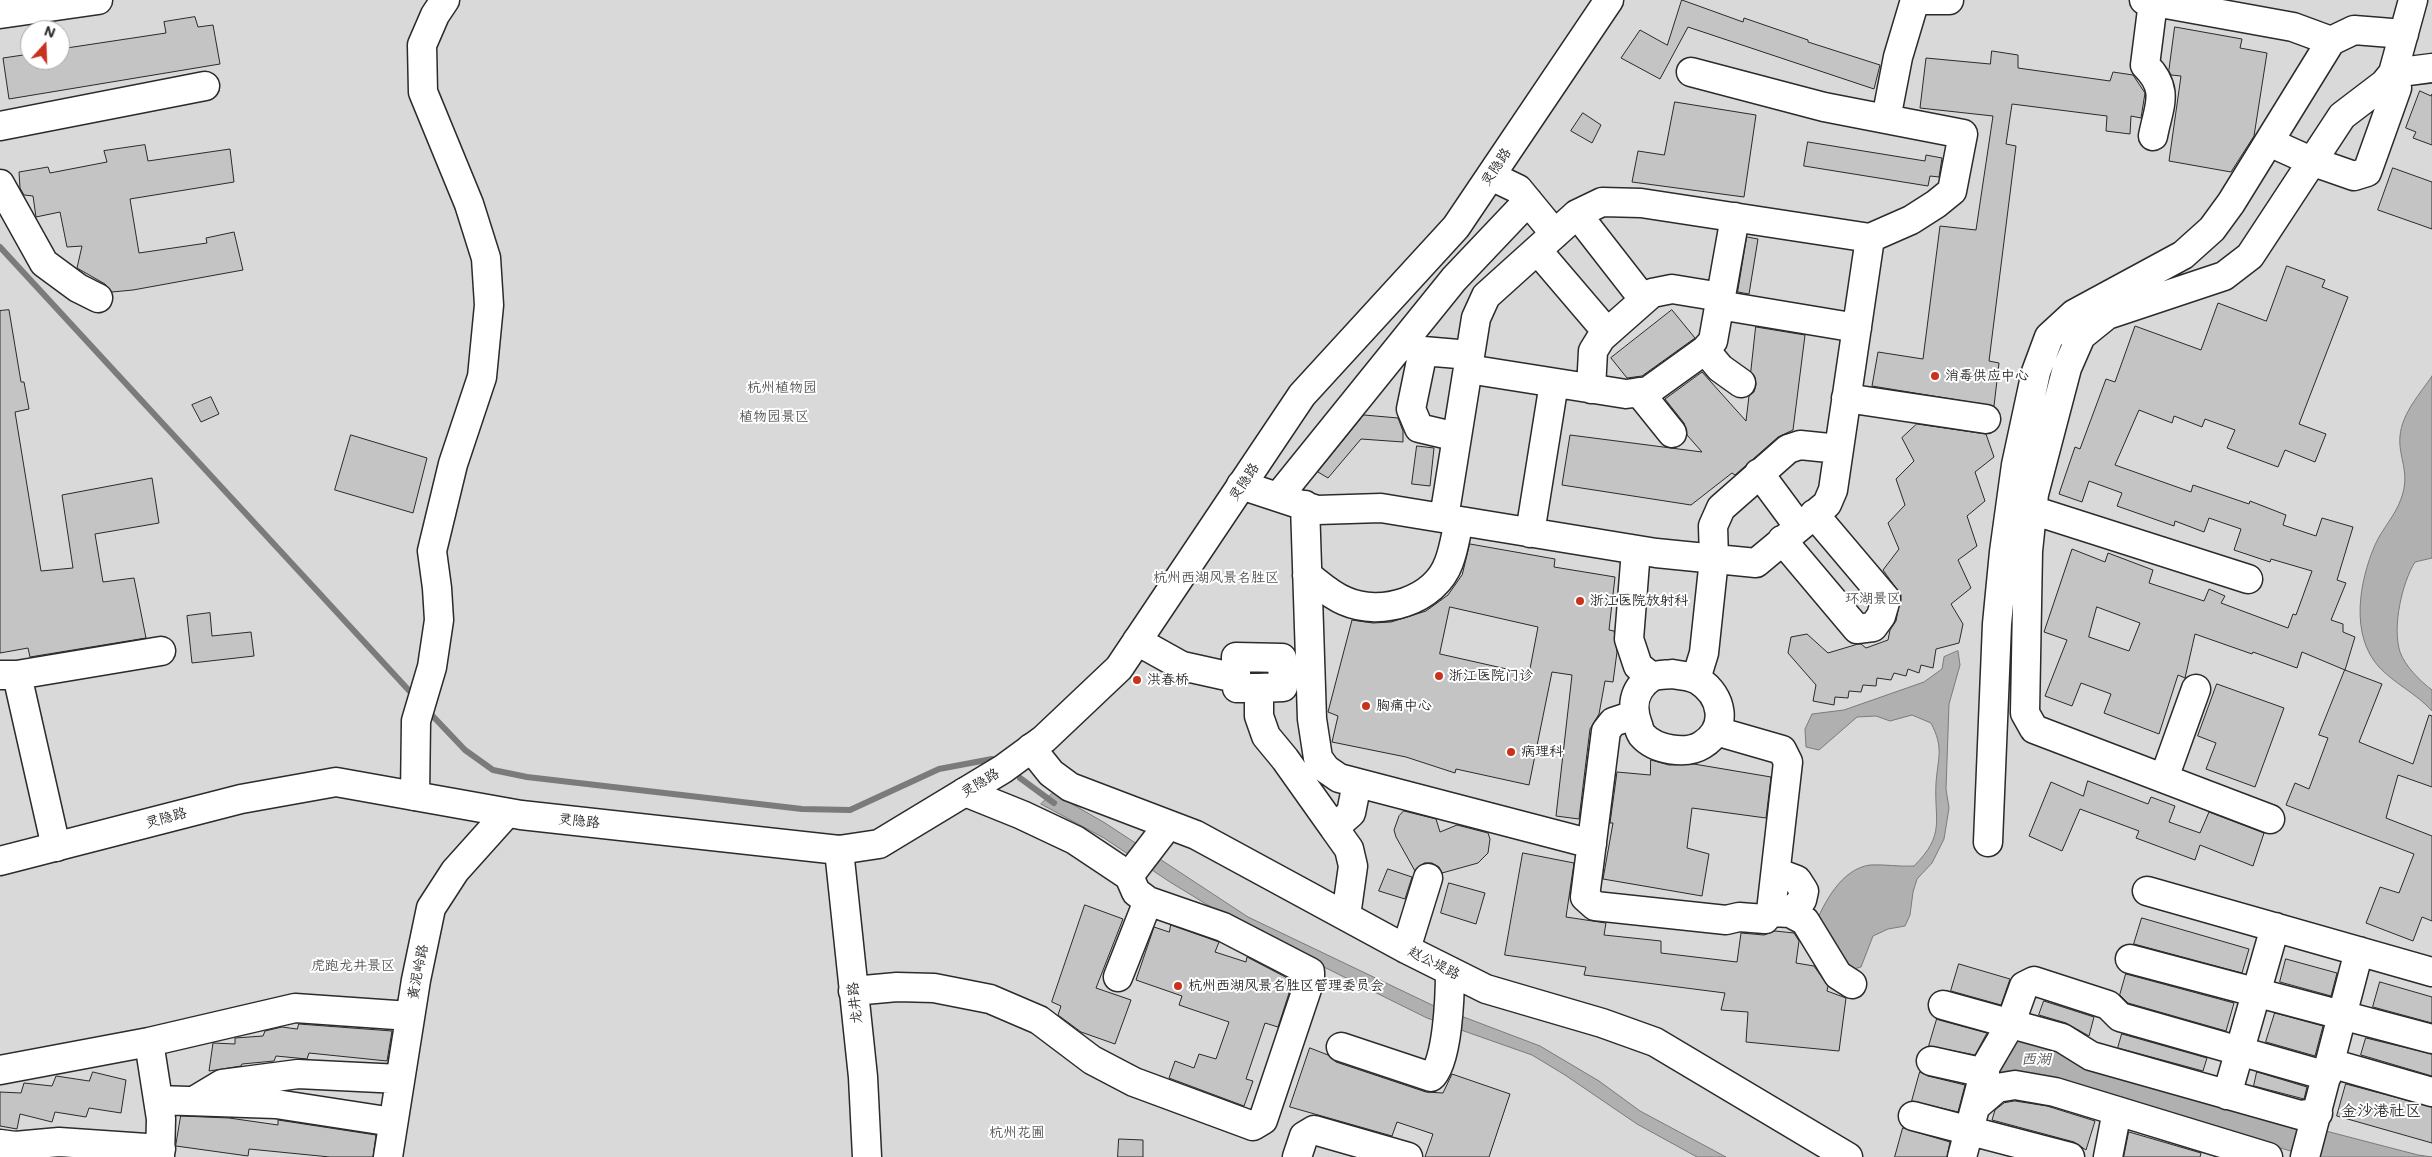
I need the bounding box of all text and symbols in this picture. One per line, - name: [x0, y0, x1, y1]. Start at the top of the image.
- north arrow: [20, 20, 70, 70]
- text: N: [42, 21, 58, 42]
- street label: 灵隐路: [1477, 145, 1515, 189]
- place label: 消毒供应中心: [1945, 368, 2029, 384]
- marker: 消毒供应中心: [1929, 370, 1941, 382]
- park label: 杭州植物园: [747, 380, 817, 396]
- park label: 植物园景区: [739, 409, 809, 425]
- street label: 灵隐路: [1225, 460, 1263, 504]
- park label: 杭州西湖风景名胜区: [1153, 570, 1279, 586]
- park label: 环湖景区: [1845, 591, 1901, 607]
- place label: 浙江医院放射科: [1590, 593, 1688, 609]
- marker: 浙江医院放射科: [1574, 595, 1586, 607]
- place label: 浙江医院门诊: [1449, 668, 1533, 684]
- marker: 浙江医院门诊: [1433, 670, 1445, 682]
- place label: 洪春桥: [1147, 672, 1189, 688]
- marker: 洪春桥: [1131, 674, 1143, 686]
- place label: 胸痛中心: [1376, 698, 1432, 714]
- marker: 胸痛中心: [1360, 700, 1372, 712]
- place label: 病理科: [1521, 744, 1563, 760]
- marker: 病理科: [1505, 746, 1517, 758]
- street label: 灵隐路: [958, 765, 1002, 801]
- street label: 灵隐路: [144, 804, 188, 832]
- street label: 灵隐路: [557, 810, 601, 832]
- street label: 黄泥岭路: [404, 943, 432, 1001]
- street label: 赵公堤路: [1405, 943, 1463, 983]
- park label: 虎跑龙井景区: [311, 958, 395, 974]
- place label: 杭州西湖风景名胜区管理委员会: [1188, 978, 1384, 994]
- marker: 杭州西湖风景名胜区管理委员会: [1172, 980, 1184, 992]
- street label: 龙井路: [844, 981, 866, 1025]
- water label: 西湖: [2021, 1050, 2051, 1068]
- district label: 金沙港社区: [2341, 1101, 2421, 1121]
- park label: 杭州花圃: [989, 1125, 1045, 1141]

